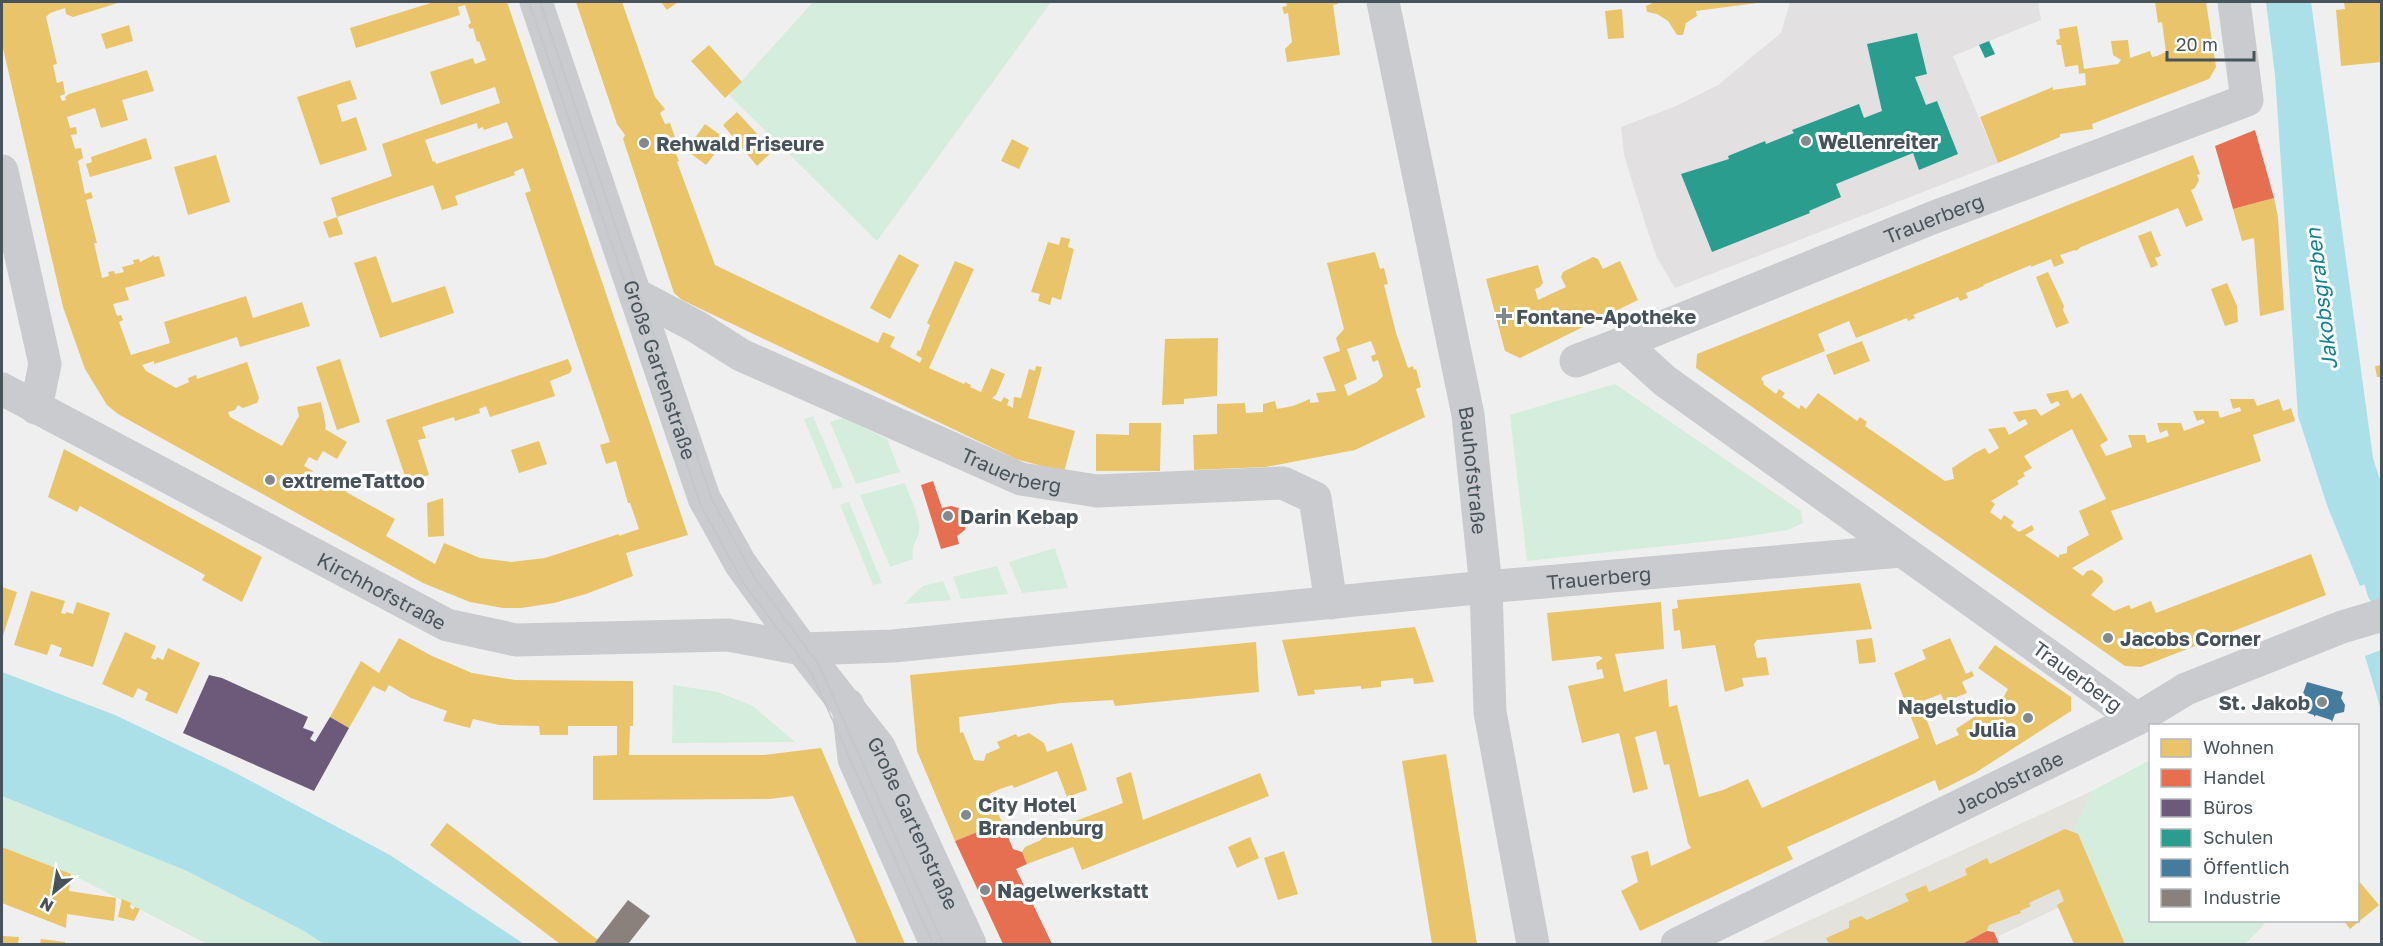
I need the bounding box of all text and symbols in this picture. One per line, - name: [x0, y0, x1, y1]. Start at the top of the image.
- scale bar: [2167, 24, 2254, 62]
- text: 20 m: [2176, 33, 2218, 55]
- place label: Wellenreiter: [1818, 129, 1939, 153]
- place label: Rehwald Friseure: [656, 131, 824, 155]
- marker: Wellenreiter: [1799, 134, 1813, 148]
- marker: Rehwald Friseure: [637, 136, 651, 150]
- street label: Trauerberg: [1880, 188, 1987, 248]
- water label: Jakobsgraben: [2299, 226, 2343, 371]
- street label: Große Gartenstraße: [619, 276, 702, 462]
- place label: Fontane-Apotheke: [1516, 304, 1696, 328]
- marker: Fontane-Apotheke: [1497, 309, 1511, 323]
- street label: Bauhofstraße: [1454, 404, 1492, 535]
- street label: Trauerberg: [958, 442, 1063, 497]
- place label: extremeTattoo: [282, 468, 425, 492]
- marker: extremeTattoo: [263, 473, 277, 487]
- place label: Darin Kebap: [960, 504, 1078, 528]
- marker: Darin Kebap: [941, 509, 955, 523]
- street label: Kirchhofstraße: [313, 547, 450, 634]
- street label: Trauerberg: [1546, 561, 1652, 594]
- place label: Jacobs Corner: [2120, 626, 2261, 650]
- marker: Jacobs Corner: [2101, 631, 2115, 645]
- street label: Trauerberg: [2029, 635, 2127, 717]
- place label: St. Jakob: [2218, 690, 2310, 714]
- place label: Nagelstudio Julia: [1898, 694, 2016, 741]
- marker: St. Jakob: [2315, 695, 2329, 709]
- marker: Nagelstudio Julia: [2021, 711, 2035, 725]
- legend: [2149, 724, 2359, 922]
- street label: Große Gartenstraße: [863, 731, 964, 913]
- text: Wohnen: [2203, 736, 2274, 758]
- street label: Jacobstraße: [1950, 745, 2067, 819]
- text: Handel: [2203, 766, 2265, 788]
- place label: City Hotel Brandenburg: [978, 792, 1104, 839]
- text: Büros: [2203, 796, 2253, 818]
- marker: City Hotel Brandenburg: [959, 808, 973, 822]
- text: Schulen: [2203, 826, 2273, 848]
- text: Öffentlich: [2203, 856, 2289, 878]
- north arrow: [24, 862, 84, 922]
- place label: Nagelwerkstatt: [997, 878, 1149, 902]
- marker: Nagelwerkstatt: [978, 883, 992, 897]
- text: Industrie: [2203, 886, 2281, 908]
- text: N: [36, 893, 57, 917]

